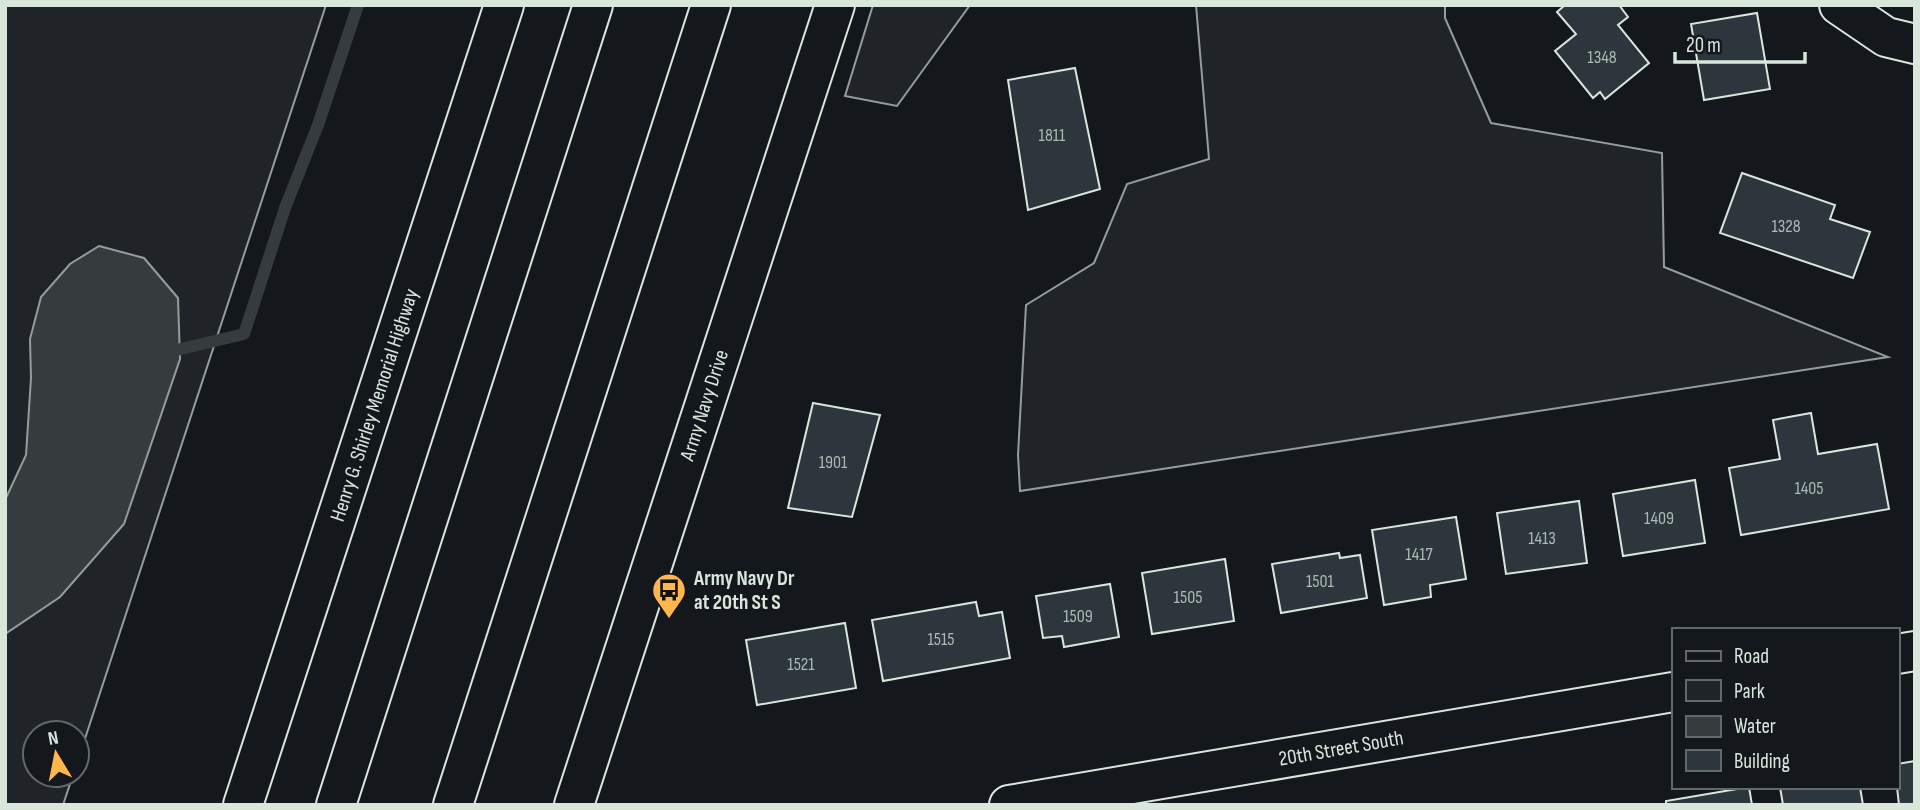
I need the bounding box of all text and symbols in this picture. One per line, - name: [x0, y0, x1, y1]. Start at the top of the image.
- scale bar: [1675, 21, 1804, 65]
- text: 20 m: [1686, 33, 1721, 58]
- house number: 1348: [1587, 47, 1617, 68]
- house number: 1811: [1039, 125, 1066, 146]
- house number: 1328: [1771, 216, 1801, 237]
- street label: Henry G. Shirley Memorial Highway: [325, 286, 424, 525]
- street label: Army Navy Drive: [674, 347, 734, 465]
- house number: 1901: [819, 452, 848, 473]
- house number: 1405: [1794, 478, 1824, 499]
- house number: 1409: [1644, 508, 1674, 529]
- house number: 1413: [1528, 528, 1556, 549]
- house number: 1417: [1405, 544, 1433, 565]
- place label: Army Navy Dr at 20th St S: [693, 566, 795, 615]
- bus stop icon: Army Navy Dr at 20th St S: [650, 571, 688, 620]
- house number: 1501: [1306, 571, 1335, 592]
- house number: 1505: [1174, 587, 1202, 608]
- house number: 1509: [1063, 606, 1093, 627]
- legend: [1672, 628, 1899, 789]
- house number: 1515: [927, 629, 955, 650]
- text: Road: [1734, 644, 1769, 669]
- house number: 1521: [787, 654, 815, 675]
- text: Park: [1734, 679, 1765, 704]
- text: Water: [1734, 714, 1776, 739]
- north arrow: [21, 719, 91, 789]
- street label: 20th Street South: [1277, 725, 1405, 772]
- text: N: [46, 727, 60, 751]
- text: Building: [1734, 749, 1790, 774]

